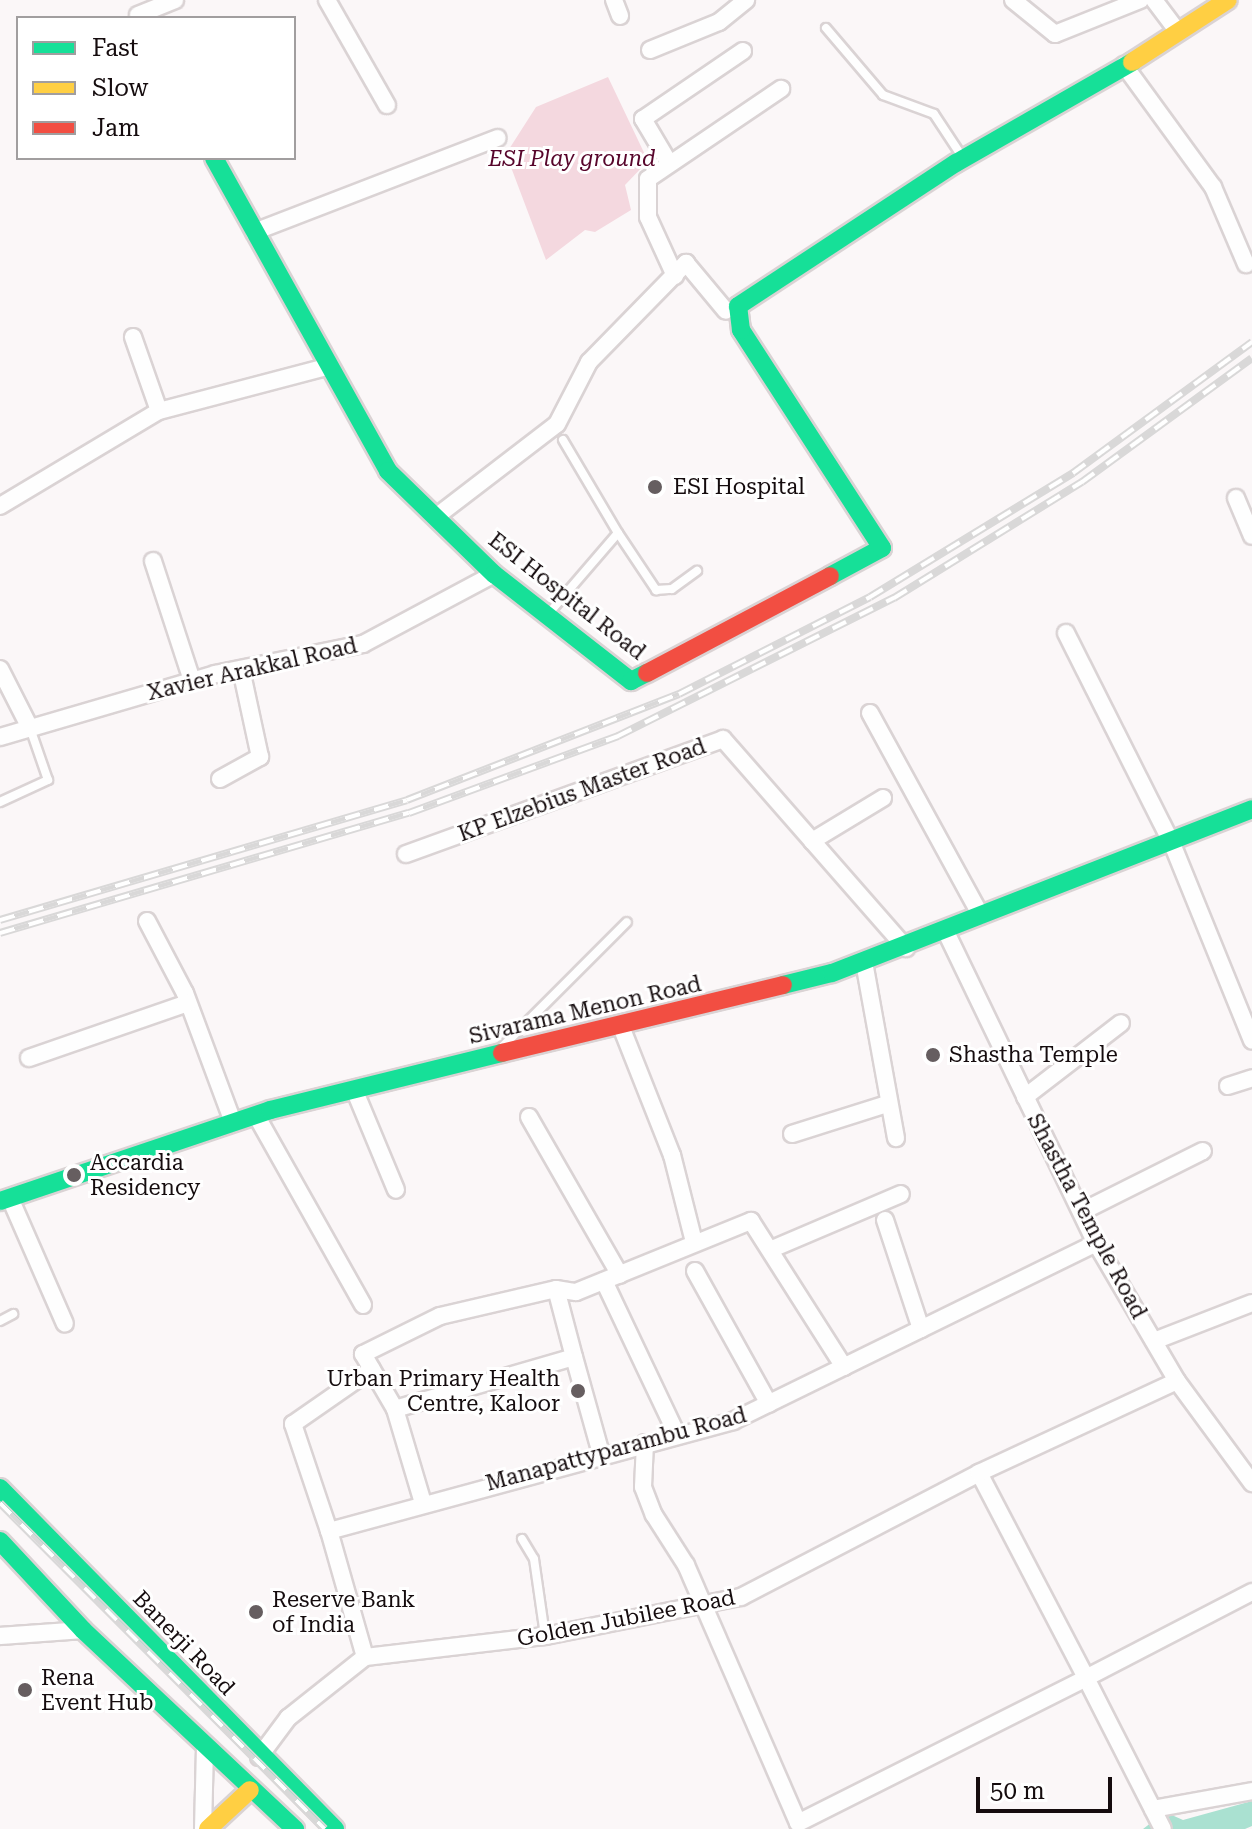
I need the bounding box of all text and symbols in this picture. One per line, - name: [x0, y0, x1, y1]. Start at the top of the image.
- legend: [16, 16, 296, 160]
- text: Fast: [92, 34, 139, 62]
- text: Slow: [92, 74, 148, 102]
- text: Jam: [92, 114, 140, 142]
- park label: ESI Play ground: [488, 146, 656, 172]
- place label: ESI Hospital: [673, 474, 805, 500]
- marker: ESI Hospital: [644, 476, 666, 498]
- street label: ESI Hospital Road: [483, 527, 651, 665]
- street label: Xavier Arakkal Road: [144, 632, 360, 706]
- street label: KP Elzebius Master Road: [455, 733, 709, 847]
- street label: Sivarama Menon Road: [466, 970, 704, 1050]
- place label: Shastha Temple: [949, 1042, 1118, 1068]
- marker: Shastha Temple: [924, 1046, 942, 1064]
- street label: Shastha Temple Road: [1022, 1109, 1152, 1323]
- place label: Accardia Residency: [90, 1149, 200, 1200]
- marker: Accardia Residency: [65, 1166, 83, 1184]
- place label: Urban Primary Health Centre, Kaloor: [327, 1365, 560, 1416]
- marker: Urban Primary Health Centre, Kaloor: [567, 1380, 589, 1402]
- street label: Manapattyparambu Road: [483, 1401, 749, 1497]
- street label: Golden Jubilee Road: [515, 1584, 737, 1652]
- street label: Banerji Road: [128, 1585, 240, 1701]
- place label: Reserve Bank of India: [272, 1586, 415, 1638]
- marker: Reserve Bank of India: [247, 1603, 265, 1621]
- place label: Rena Event Hub: [41, 1664, 153, 1716]
- marker: Rena Event Hub: [16, 1681, 34, 1699]
- scale bar: [980, 1761, 1116, 1811]
- text: 50 m: [990, 1777, 1045, 1805]

